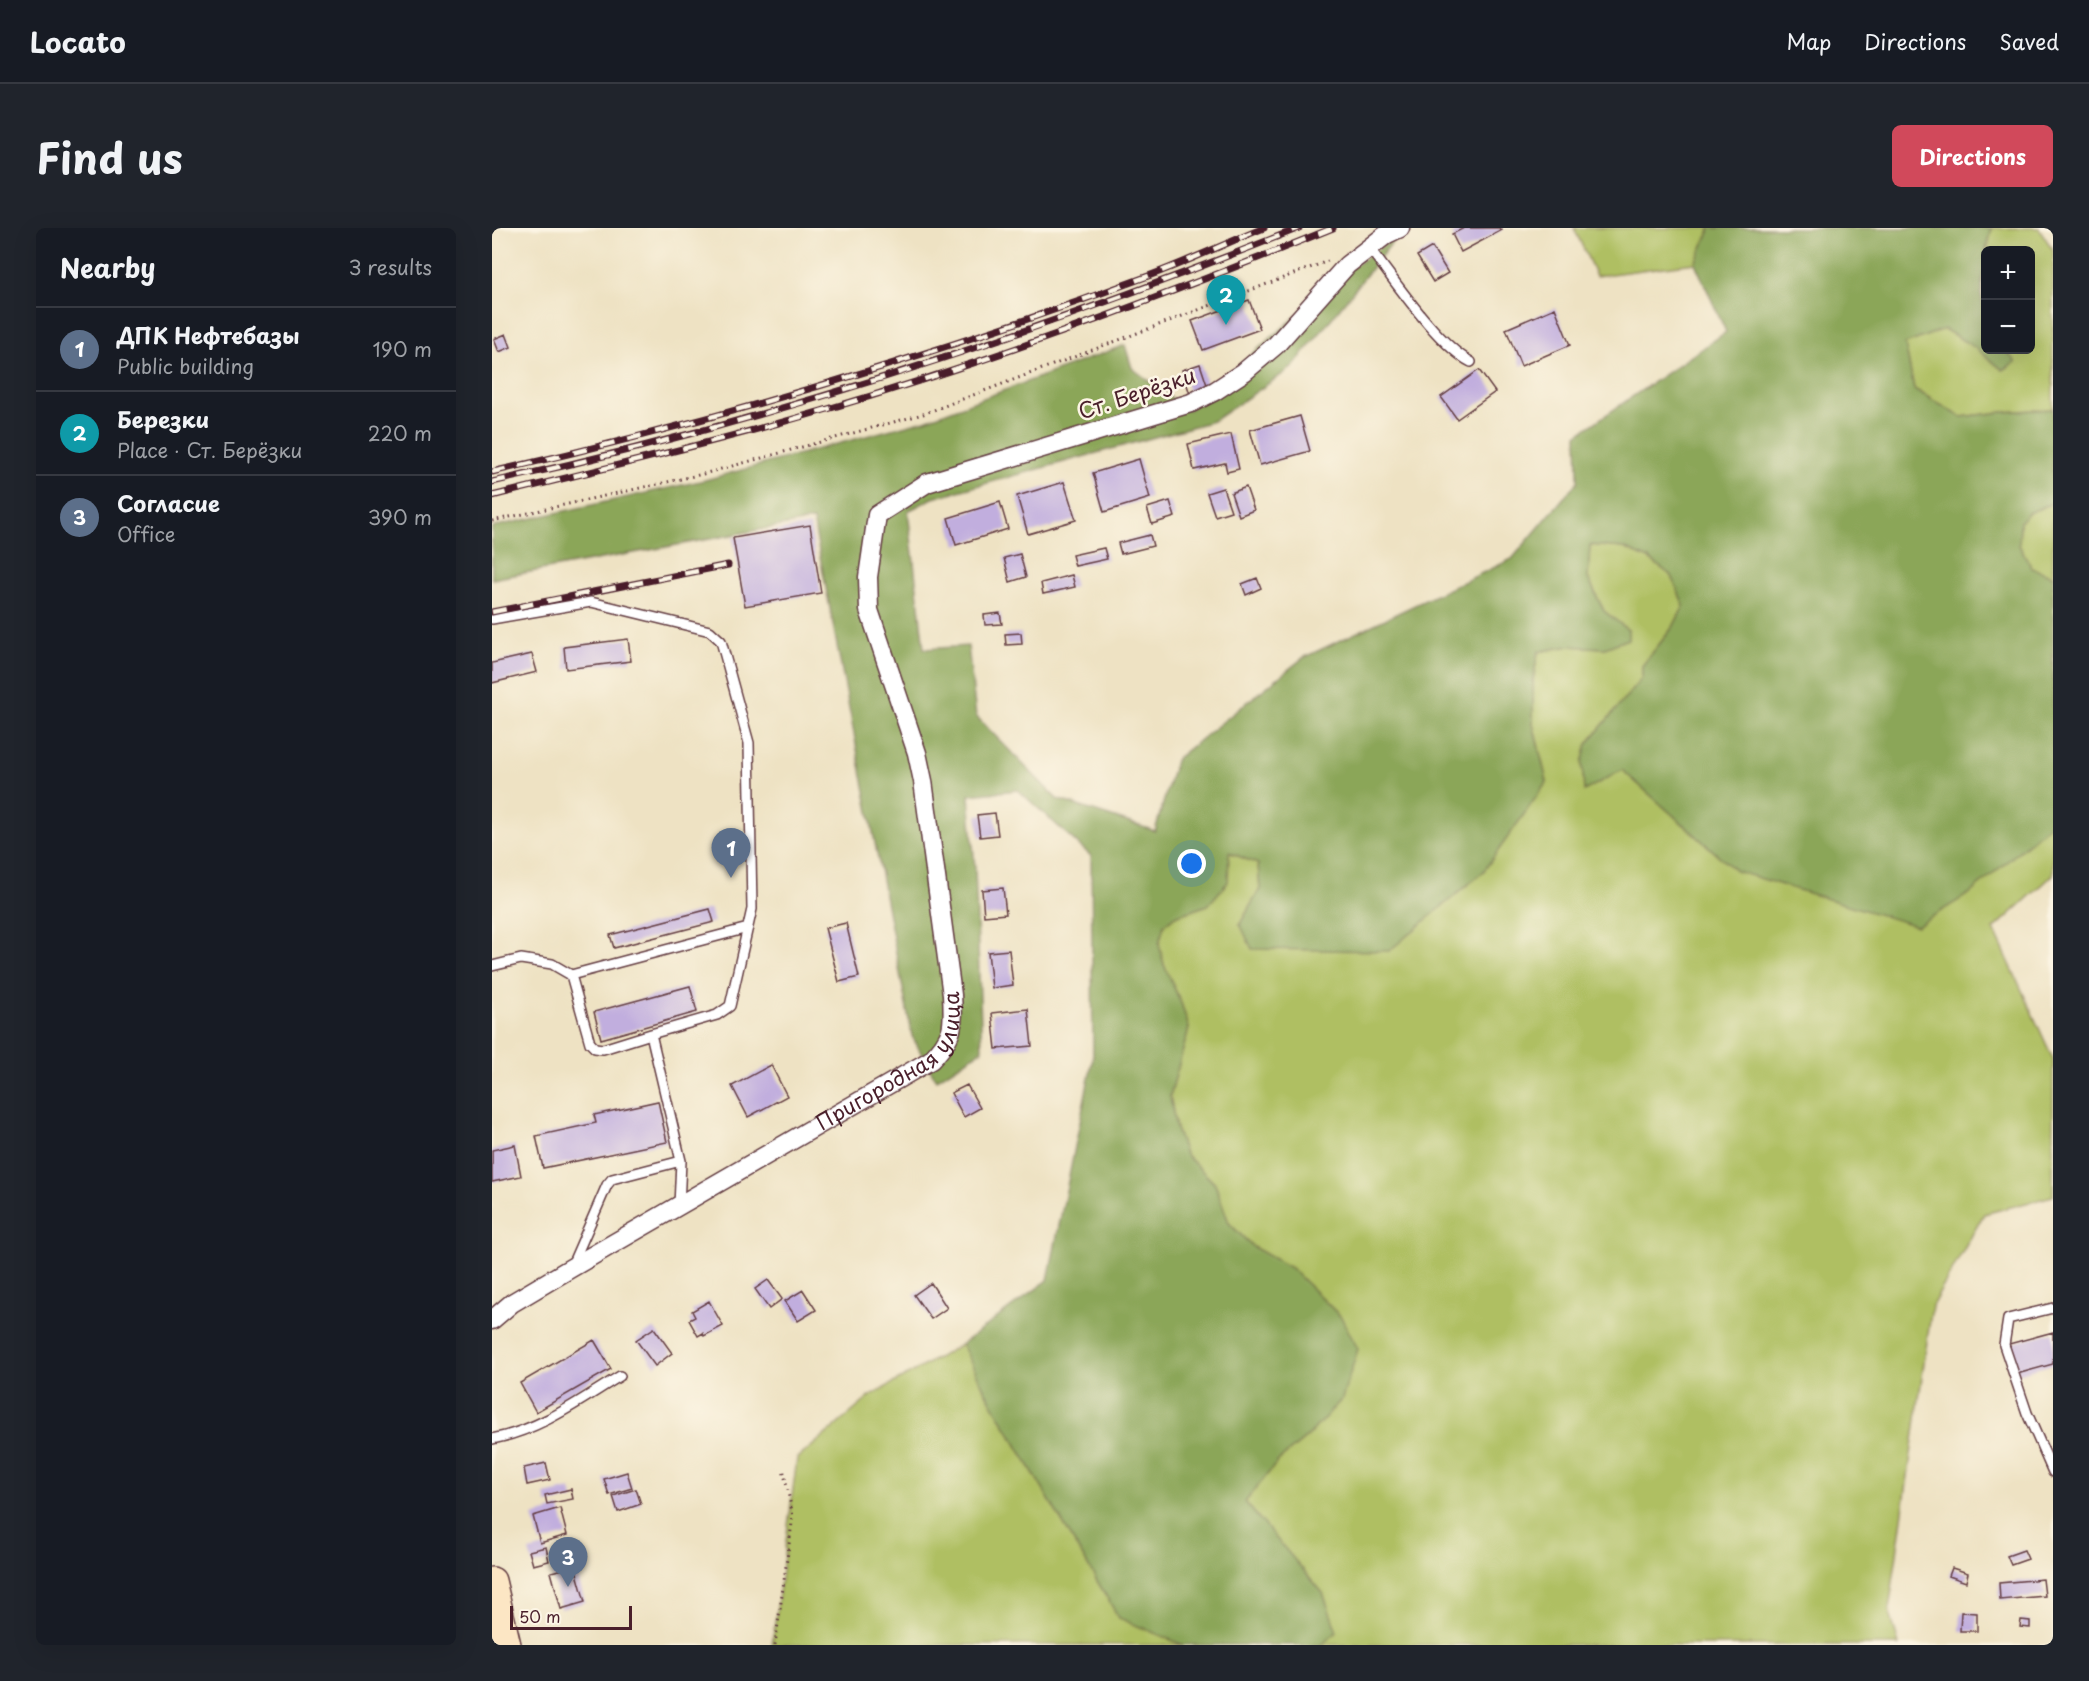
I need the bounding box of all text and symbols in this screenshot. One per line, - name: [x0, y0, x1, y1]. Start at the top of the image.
- text: Locato: [30, 20, 126, 63]
- text: Map: [1786, 25, 1831, 57]
- text: Directions: [1864, 25, 1966, 57]
- text: Saved: [1999, 25, 2059, 57]
- text: Find us: [36, 125, 183, 188]
- button: Directions: [1892, 125, 2053, 187]
- map controls: [1981, 246, 2035, 354]
- button: +: [1981, 246, 2035, 300]
- text: Nearby: [60, 248, 155, 287]
- text: 3 results: [349, 252, 432, 282]
- pin: 2: [1206, 276, 1246, 325]
- button: −: [1981, 300, 2035, 354]
- text: ДПК Нефтебазы: [117, 318, 300, 351]
- text: 1: [75, 334, 84, 364]
- text: 190 m: [373, 334, 432, 364]
- text: Public building: [117, 351, 254, 381]
- street label: Ст. Берёзки: [1074, 358, 1199, 426]
- text: Березки: [117, 402, 209, 435]
- text: 2: [72, 418, 87, 448]
- text: 220 m: [368, 418, 432, 448]
- text: Place · Ст. Берёзки: [117, 435, 302, 465]
- text: Согласие: [117, 486, 220, 519]
- text: 3: [73, 502, 86, 532]
- text: 390 m: [368, 502, 432, 532]
- text: Office: [117, 519, 175, 549]
- pin: 1: [712, 828, 750, 878]
- your location: [1177, 849, 1206, 878]
- street label: Пригородная улица: [809, 990, 967, 1137]
- pin: 3: [548, 1538, 588, 1587]
- scale bar: [510, 1603, 632, 1630]
- text: 50 m: [519, 1604, 560, 1628]

